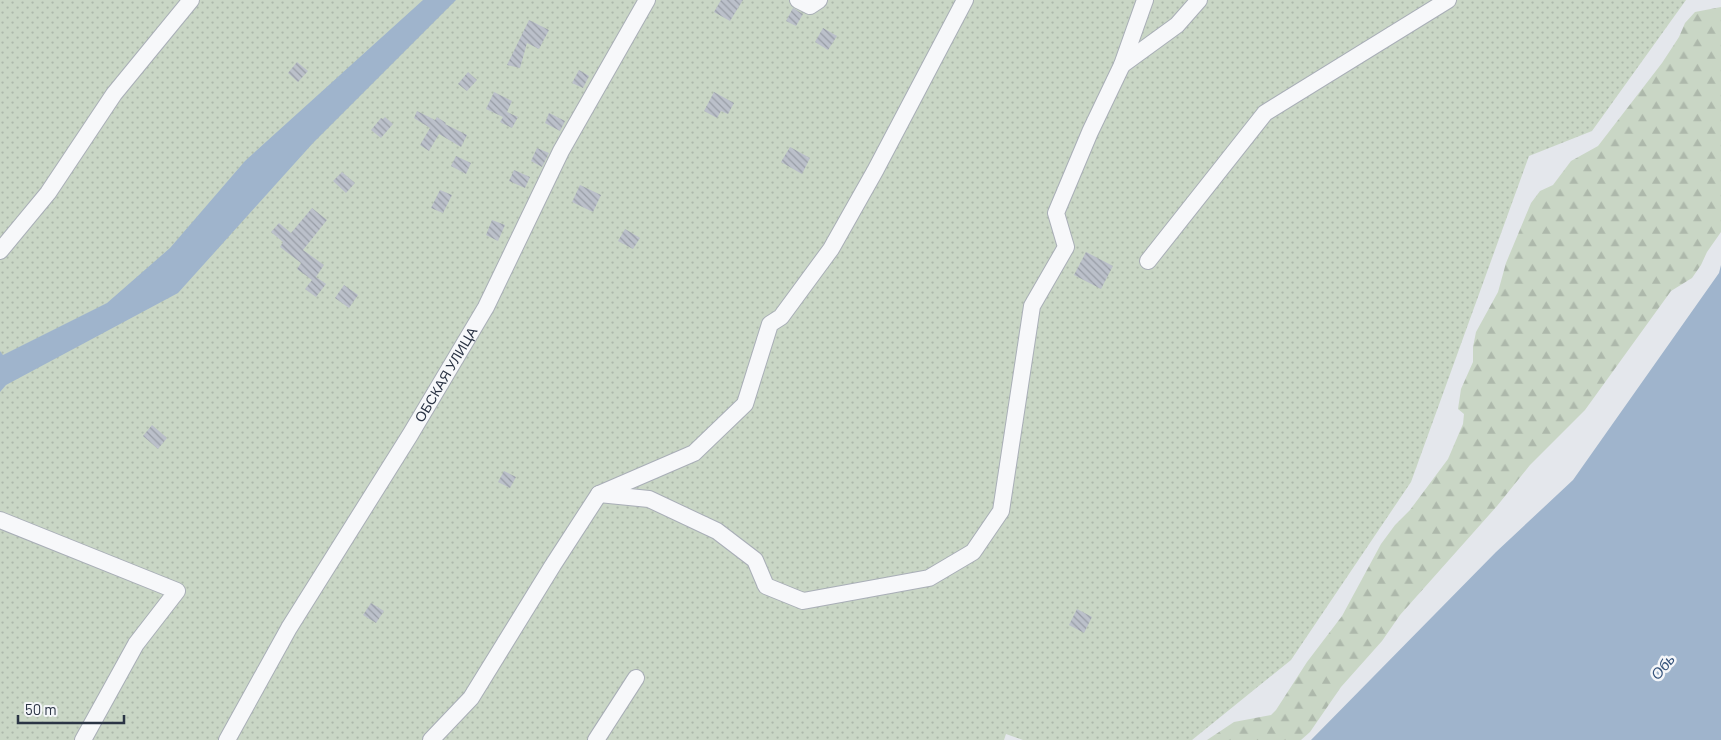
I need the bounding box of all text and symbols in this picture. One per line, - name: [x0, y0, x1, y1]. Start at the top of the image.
- street label: ОБСКАЯ УЛИЦА: [411, 323, 481, 425]
- water label: Обь: [1646, 650, 1678, 683]
- scale bar: [18, 692, 124, 724]
- text: 50 m: [25, 700, 57, 718]

